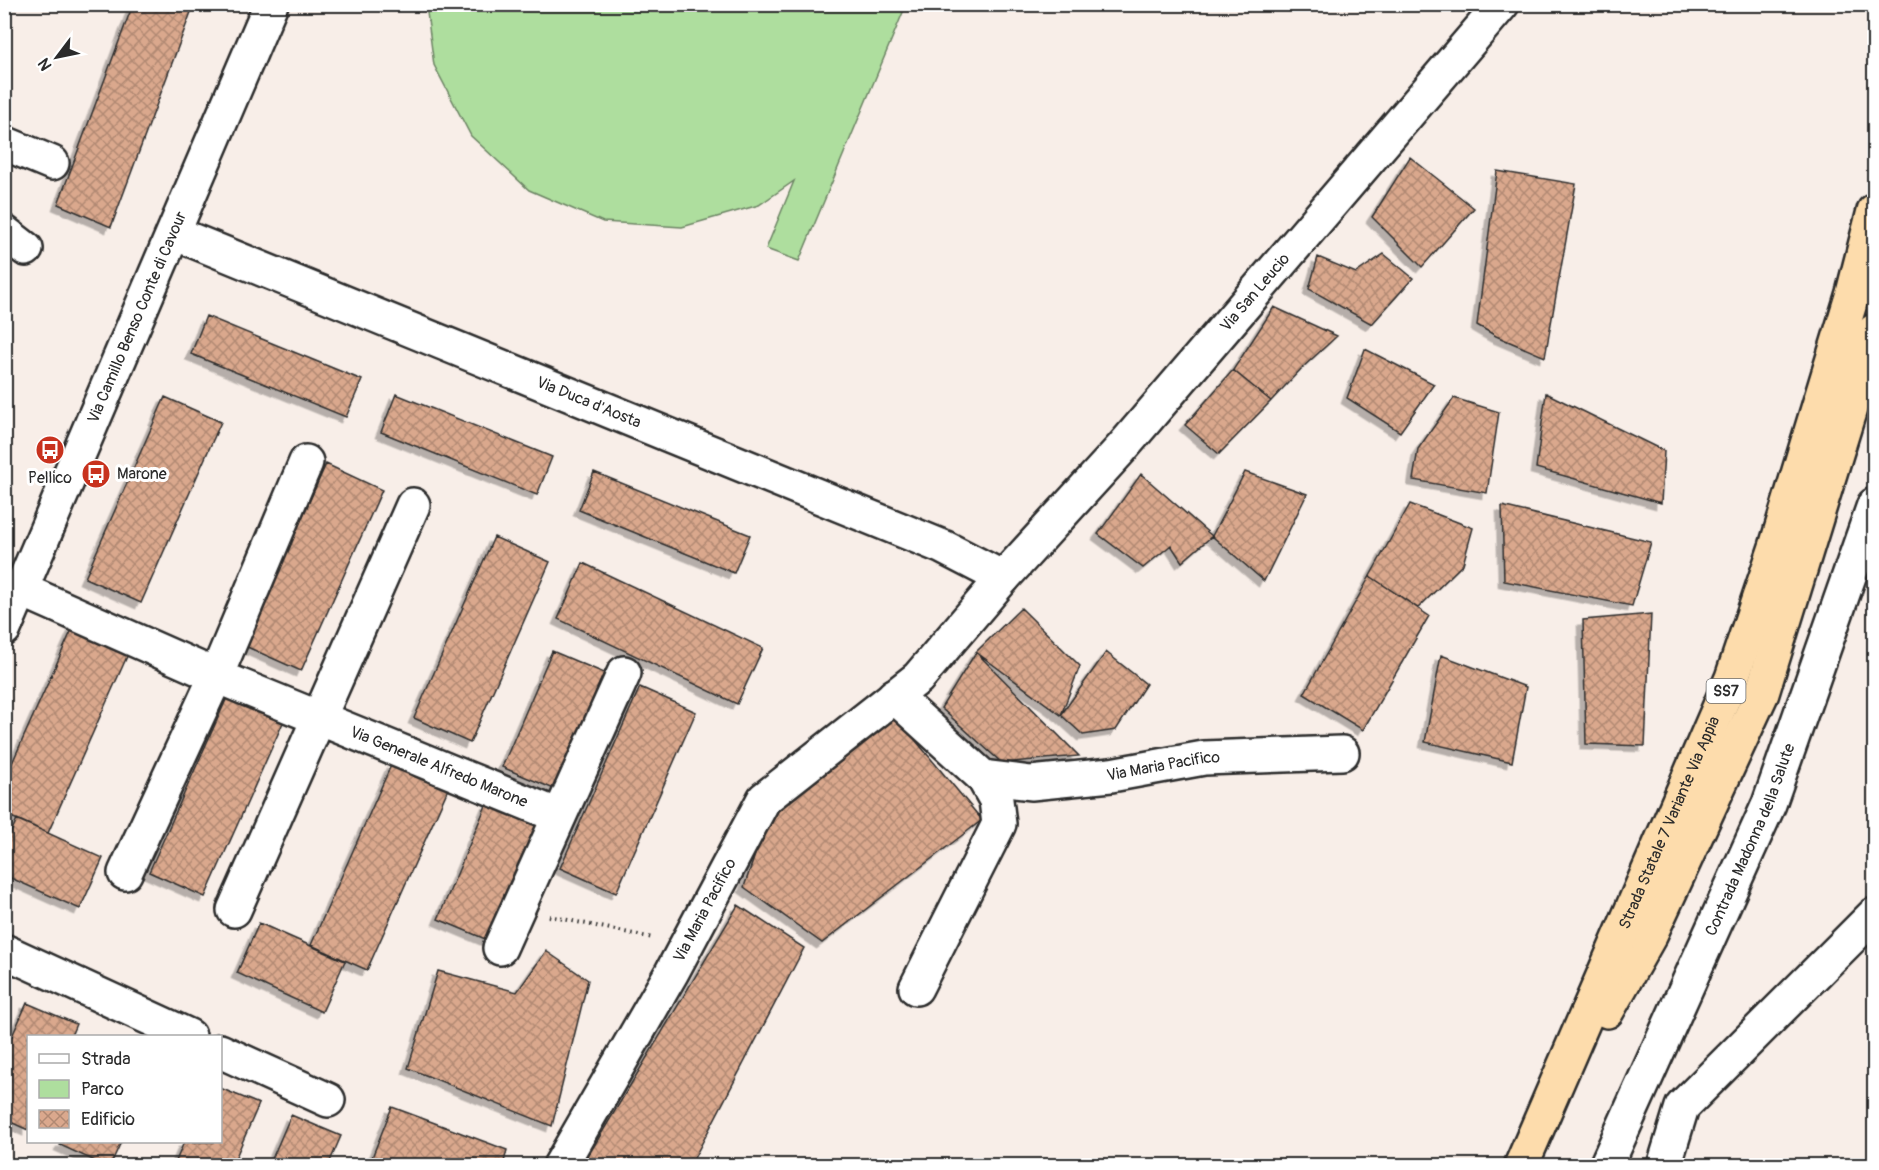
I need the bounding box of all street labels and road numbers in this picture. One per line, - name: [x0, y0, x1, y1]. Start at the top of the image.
- street label: Via Camillo Benso Conte di Cavour: [83, 208, 191, 426]
- street label: Via San Leucio: [1216, 249, 1294, 336]
- street label: Via Duca d'Aosta: [533, 372, 644, 433]
- road number: SS7: [1706, 679, 1746, 703]
- street label: Strada Statale 7 Variante Via Appia: [1615, 713, 1724, 932]
- street label: Via Generale Alfredo Marone: [347, 722, 531, 812]
- street label: Contrada Madonna della Salute: [1701, 741, 1800, 939]
- street label: Via Maria Pacifico: [1105, 747, 1221, 786]
- street label: Via Maria Pacifico: [669, 855, 741, 966]

